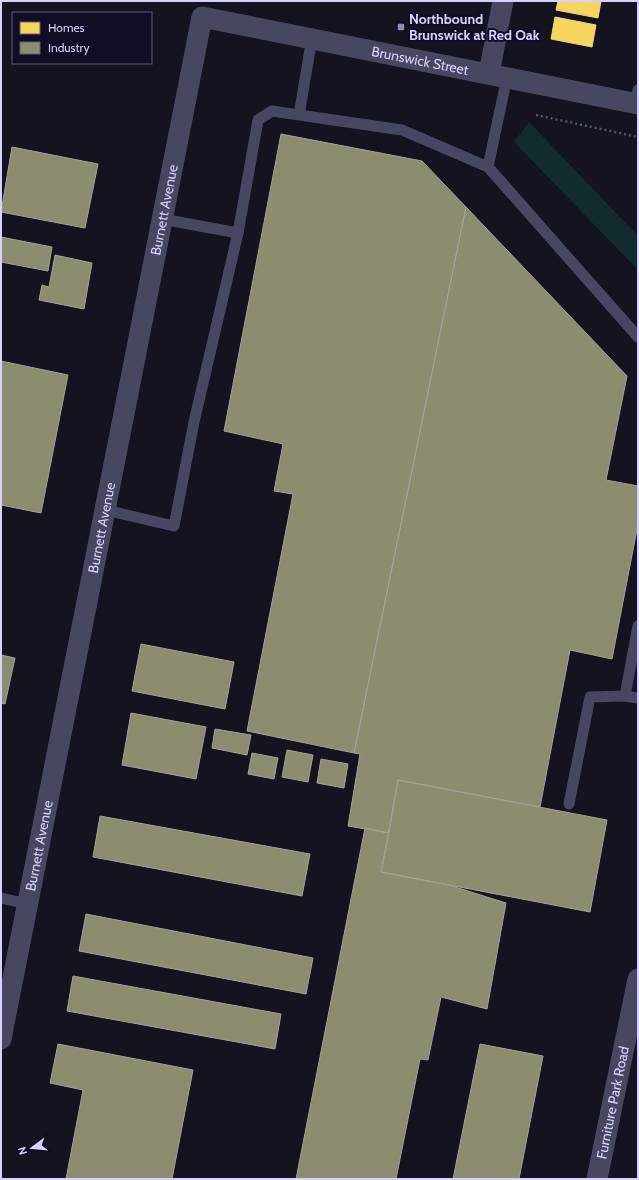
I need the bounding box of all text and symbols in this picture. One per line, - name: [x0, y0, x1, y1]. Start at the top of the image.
- place label: Northbound Brunswick at Red Oak: [409, 10, 540, 44]
- legend: [12, 12, 152, 64]
- text: Homes: [48, 20, 85, 35]
- marker: Northbound Brunswick at Red Oak: [396, 22, 406, 32]
- text: Industry: [48, 40, 89, 55]
- street label: Brunswick Street: [370, 42, 471, 79]
- street label: Burnett Avenue: [146, 163, 182, 257]
- street label: Burnett Avenue: [84, 481, 119, 575]
- street label: Burnett Avenue: [21, 799, 57, 893]
- street label: Furniture Park Road: [592, 1045, 633, 1161]
- north arrow: [12, 1128, 52, 1168]
- text: N: [15, 1145, 30, 1156]

